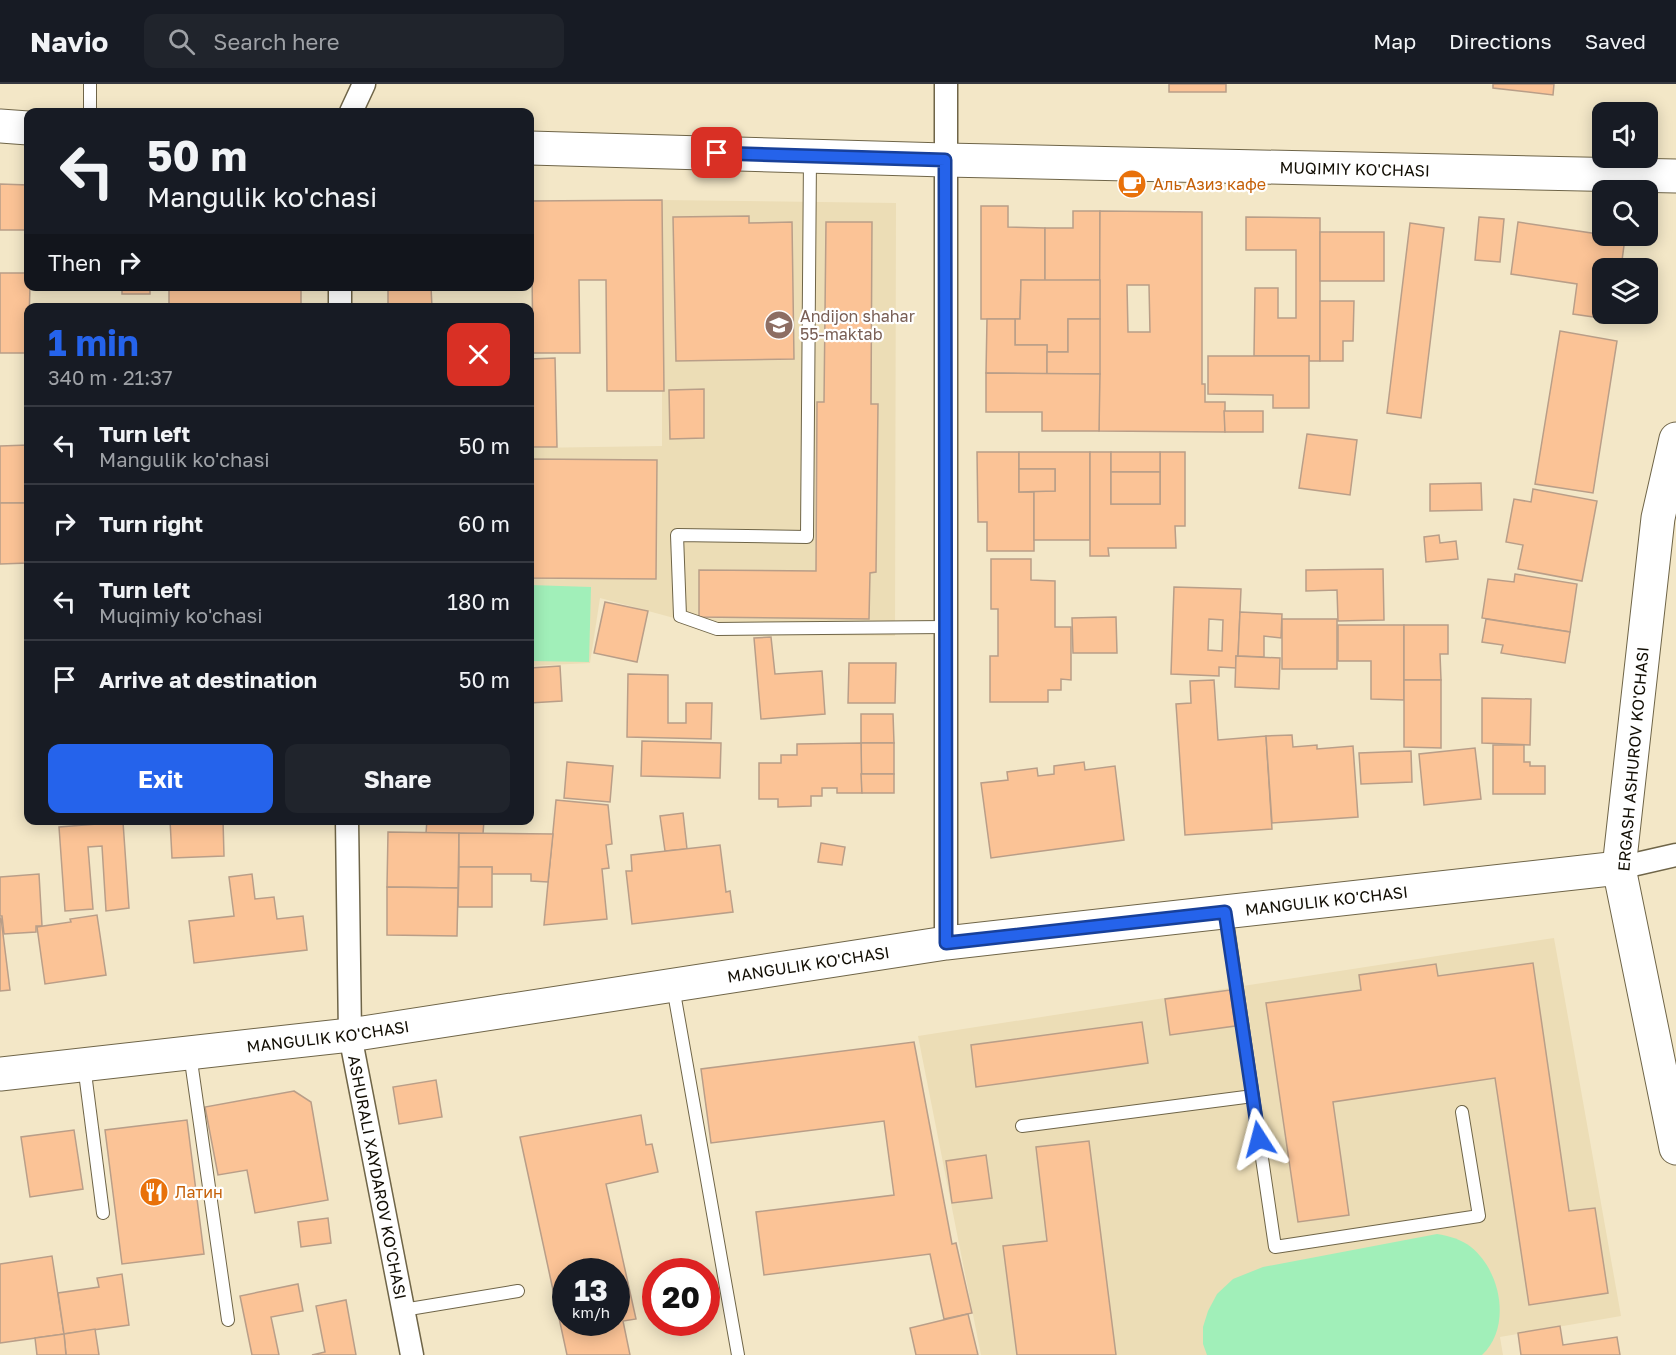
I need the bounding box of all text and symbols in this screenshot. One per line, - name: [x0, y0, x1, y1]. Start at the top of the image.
- search box: [144, 14, 564, 68]
- text: Navio: [30, 25, 108, 58]
- icon: search: [165, 25, 198, 58]
- text: Search here: [213, 28, 339, 55]
- text: Map: [1373, 28, 1416, 54]
- text: Directions: [1449, 28, 1552, 54]
- text: Saved: [1585, 28, 1646, 54]
- map controls: [1592, 102, 1658, 324]
- button: sound: [1592, 102, 1658, 168]
- pin: [691, 127, 742, 178]
- text: 50 m: [147, 130, 247, 180]
- icon: left: [48, 132, 126, 210]
- icon: arrive: [700, 136, 733, 169]
- street label: MUQIMIY KO'CHASI: [1279, 157, 1430, 181]
- cafe icon: Аль Азиз кафе: [1116, 168, 1148, 200]
- place label: Аль Азиз кафе: [1153, 174, 1266, 194]
- button: search: [1592, 180, 1658, 246]
- text: Mangulik ko'chasi: [147, 181, 377, 213]
- icon: right: [113, 246, 146, 279]
- text: Then: [48, 249, 101, 276]
- button: layers: [1592, 258, 1658, 324]
- place label: Andijon shahar 55-maktab: [800, 306, 915, 344]
- school or university icon: Andijon shahar 55-maktab: [763, 309, 795, 341]
- text: 1 min: [48, 321, 139, 364]
- button: close: [447, 323, 510, 386]
- text: 340 m · 21:37: [48, 365, 173, 389]
- text: Turn left: [99, 420, 190, 447]
- icon: left: [48, 429, 81, 462]
- text: 50 m: [459, 432, 510, 459]
- text: Mangulik ko'chasi: [99, 447, 270, 471]
- icon: right: [48, 507, 81, 540]
- text: Turn right: [99, 510, 203, 537]
- text: 60 m: [458, 510, 510, 537]
- text: Turn left: [99, 576, 190, 603]
- icon: left: [48, 585, 81, 618]
- text: 180 m: [447, 588, 510, 615]
- text: Muqimiy ko'chasi: [99, 603, 263, 627]
- street label: ERGASH ASHUROV KO'CHASI: [1613, 646, 1653, 872]
- icon: arrive: [48, 663, 81, 696]
- text: Arrive at destination: [99, 666, 317, 693]
- text: 50 m: [459, 666, 510, 693]
- button: Exit: [48, 744, 273, 813]
- button: Share: [285, 744, 510, 813]
- street label: MANGULIK KO'CHASI: [1244, 882, 1409, 920]
- street label: MANGULIK KO'CHASI: [726, 942, 891, 987]
- street label: MANGULIK KO'CHASI: [245, 1016, 411, 1056]
- street label: ASHURALI XAYDAROV KO'CHASI: [344, 1053, 411, 1301]
- position arrow: [1227, 1107, 1291, 1171]
- restaurant icon: Латин: [138, 1176, 170, 1208]
- place label: Латин: [175, 1182, 223, 1202]
- speed limit sign: 20: [642, 1258, 720, 1336]
- text: 13: [574, 1272, 608, 1308]
- text: km/h: [572, 1303, 610, 1321]

